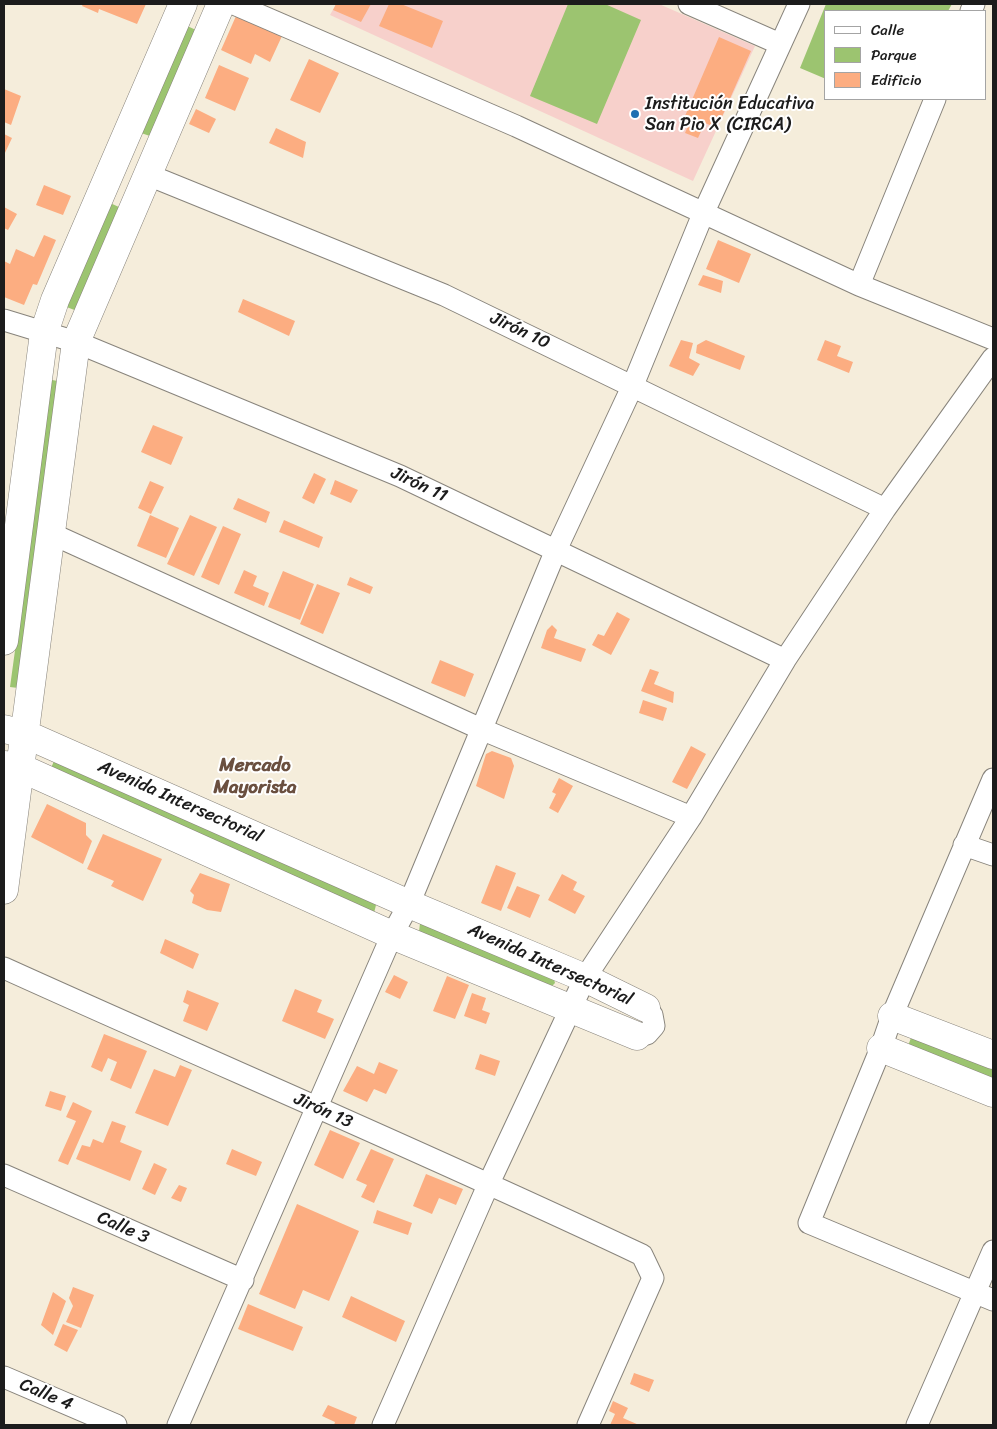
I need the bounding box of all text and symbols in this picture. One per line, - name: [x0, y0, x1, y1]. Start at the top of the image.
- legend: [824, 10, 987, 100]
- text: Calle: [871, 17, 904, 43]
- text: Parque: [871, 42, 916, 68]
- text: Edificio: [871, 67, 922, 93]
- place label: Institución Educativa San Pio X (CIRCA): [645, 93, 814, 136]
- marker: Institución Educativa San Pio X (CIRCA): [629, 108, 641, 120]
- street label: Jirón 10: [487, 308, 553, 354]
- street label: Jirón 11: [387, 463, 451, 507]
- district label: Mercado Mayorista: [213, 755, 297, 799]
- street label: Avenida Intersectorial: [94, 756, 266, 848]
- street label: Avenida Intersectorial: [464, 919, 636, 1011]
- street label: Jirón 13: [290, 1089, 356, 1133]
- street label: Calle 3: [94, 1207, 152, 1249]
- street label: Calle 4: [16, 1374, 76, 1416]

